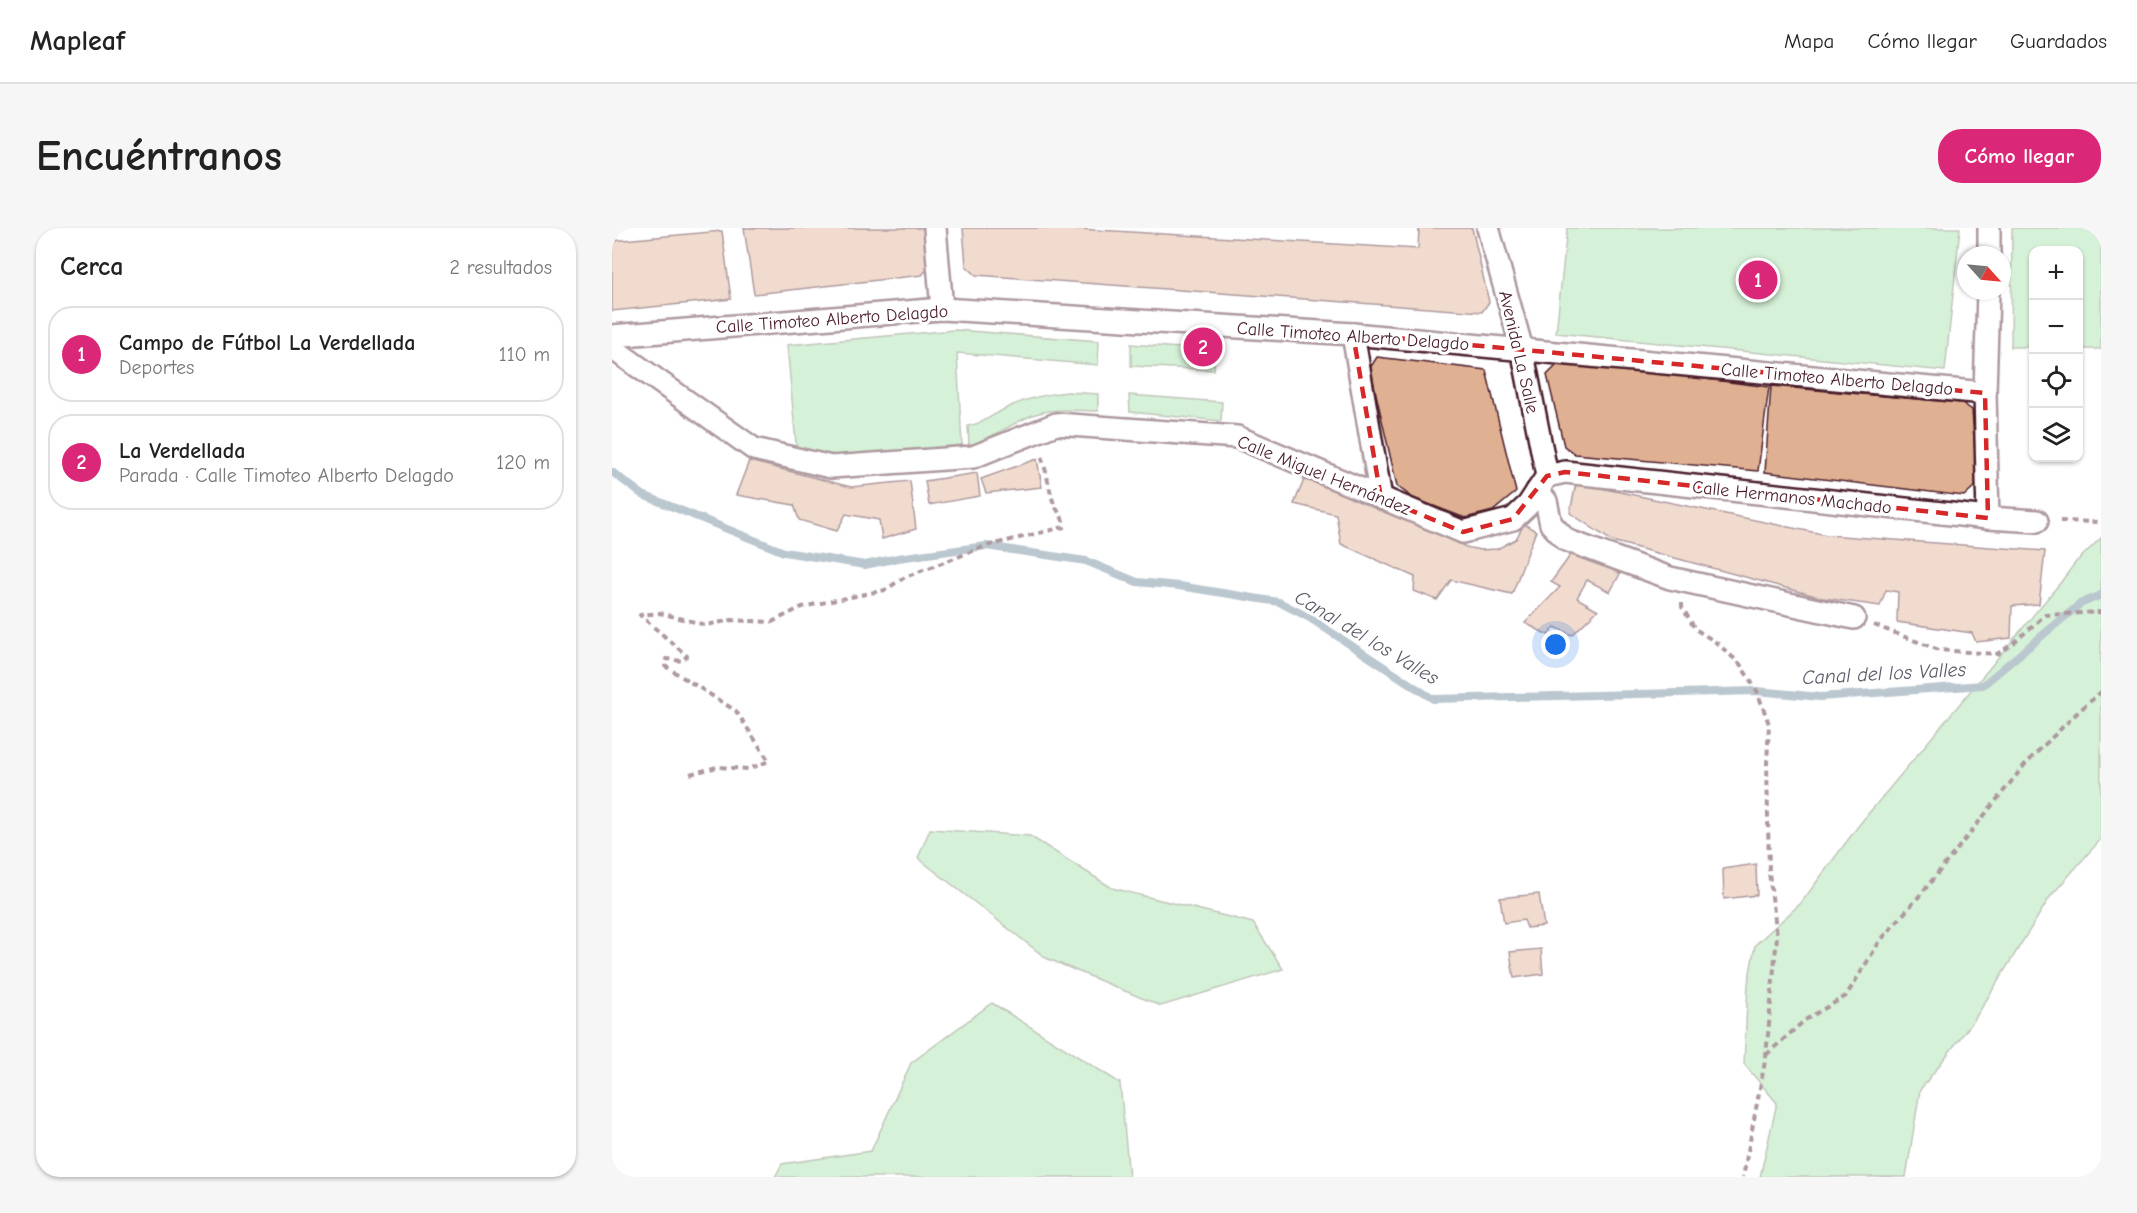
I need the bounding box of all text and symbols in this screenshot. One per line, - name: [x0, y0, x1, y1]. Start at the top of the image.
- text: Mapleaf: [30, 25, 125, 57]
- text: Mapa: [1784, 29, 1834, 53]
- text: Cómo llegar: [1867, 29, 1977, 53]
- text: Guardados: [2010, 29, 2107, 53]
- button: Cómo llegar: [1938, 129, 2101, 183]
- text: Encuéntranos: [36, 132, 282, 181]
- north arrow: [1957, 246, 2011, 300]
- map controls: [2029, 246, 2083, 462]
- button: +: [2029, 246, 2083, 300]
- text: Cerca: [60, 252, 124, 282]
- text: 2 resultados: [450, 256, 552, 279]
- pin: 1: [1738, 257, 1778, 302]
- street label: Avenida La Salle: [1494, 289, 1543, 416]
- button: −: [2029, 300, 2083, 354]
- street label: Calle Timoteo Alberto Delagdo: [715, 301, 949, 338]
- street label: Calle Timoteo Alberto Delagdo: [1236, 318, 1470, 355]
- pin: 2: [1184, 324, 1222, 370]
- text: Campo de Fútbol La Verdellada: [119, 330, 415, 356]
- text: 1: [78, 343, 85, 366]
- text: 110 m: [499, 343, 550, 366]
- button: locate: [2029, 354, 2083, 408]
- text: Deportes: [119, 356, 194, 379]
- street label: Calle Timoteo Alberto Delagdo: [1720, 359, 1954, 400]
- button: layers: [2029, 408, 2083, 462]
- street label: Calle Miguel Hernández: [1234, 431, 1414, 520]
- text: La Verdellada: [119, 438, 245, 464]
- text: 2: [77, 451, 86, 474]
- text: 120 m: [496, 451, 550, 474]
- text: Parada · Calle Timoteo Alberto Delagdo: [119, 464, 454, 487]
- street label: Calle Hermanos Machado: [1691, 477, 1893, 518]
- water label: Canal del los Valles: [1291, 585, 1443, 690]
- your location: [1541, 630, 1570, 659]
- water label: Canal del los Valles: [1802, 658, 1967, 689]

